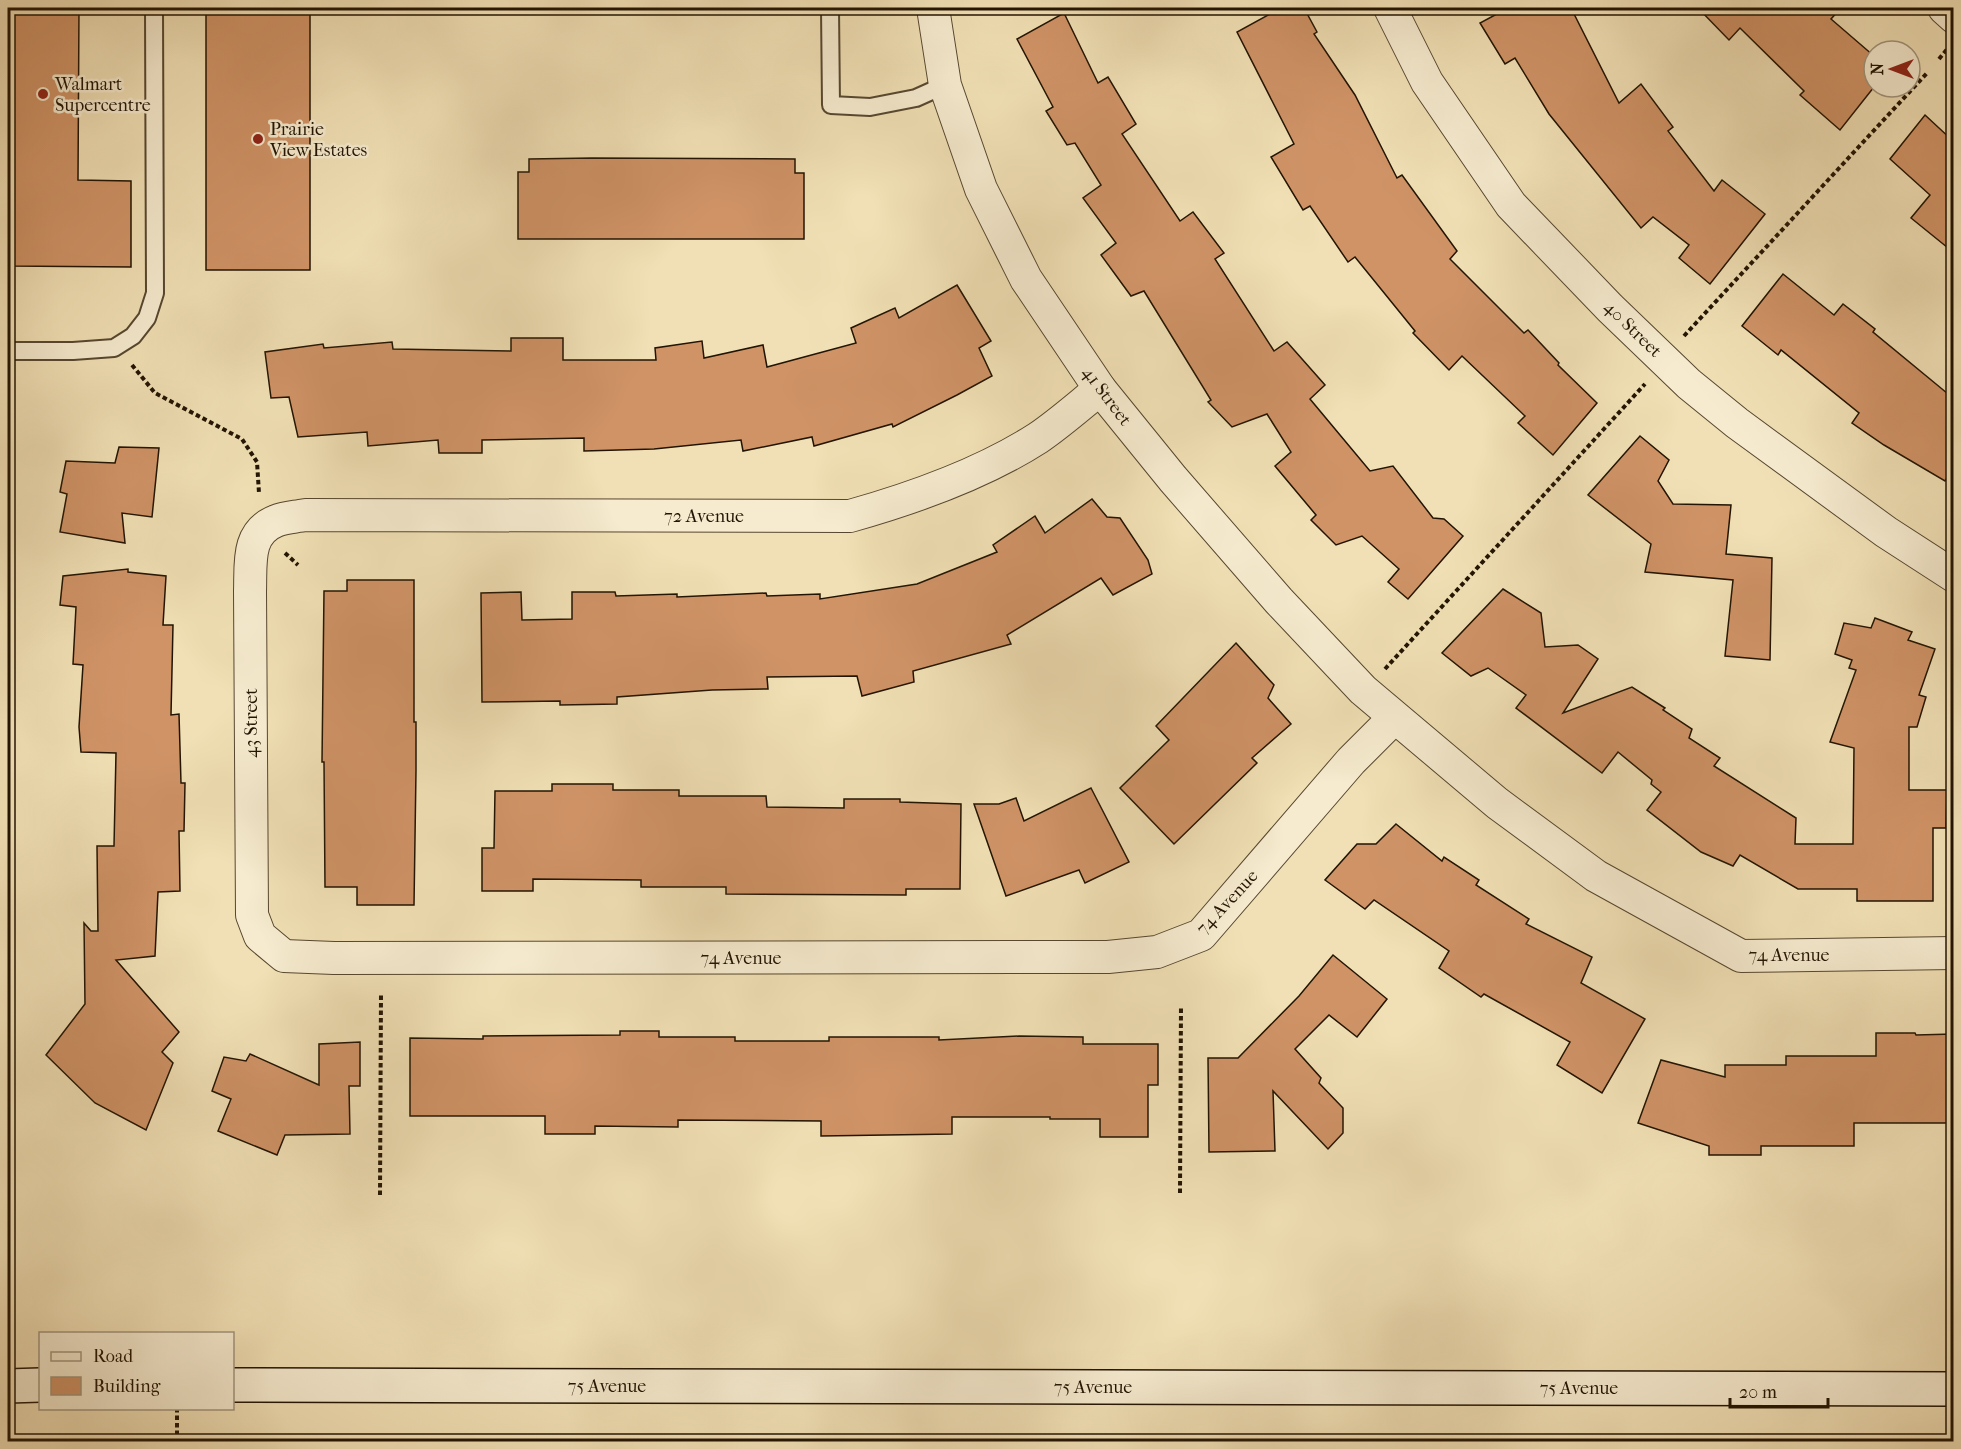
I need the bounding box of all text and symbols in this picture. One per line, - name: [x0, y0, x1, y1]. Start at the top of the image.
- north arrow: [1862, 39, 1922, 99]
- text: N: [1868, 62, 1887, 75]
- place label: Walmart Supercentre: [54, 74, 151, 116]
- marker: Walmart Supercentre: [36, 87, 50, 101]
- place label: Prairie View Estates: [269, 119, 368, 161]
- marker: Prairie View Estates: [251, 132, 265, 146]
- street label: 40 Street: [1599, 297, 1666, 362]
- street label: 41 Street: [1078, 363, 1136, 430]
- street label: 72 Avenue: [664, 506, 744, 527]
- street label: 43 Street: [241, 688, 262, 758]
- street label: 74 Avenue: [1192, 866, 1263, 939]
- street label: 74 Avenue: [1749, 945, 1829, 966]
- street label: 74 Avenue: [701, 948, 781, 969]
- legend: [39, 1332, 234, 1410]
- text: Road: [93, 1346, 133, 1367]
- scale bar: [1730, 1371, 1828, 1409]
- text: Building: [93, 1376, 161, 1397]
- street label: 75 Avenue: [568, 1376, 646, 1397]
- street label: 75 Avenue: [1054, 1377, 1132, 1398]
- street label: 75 Avenue: [1540, 1378, 1618, 1399]
- text: 20 m: [1739, 1382, 1777, 1403]

